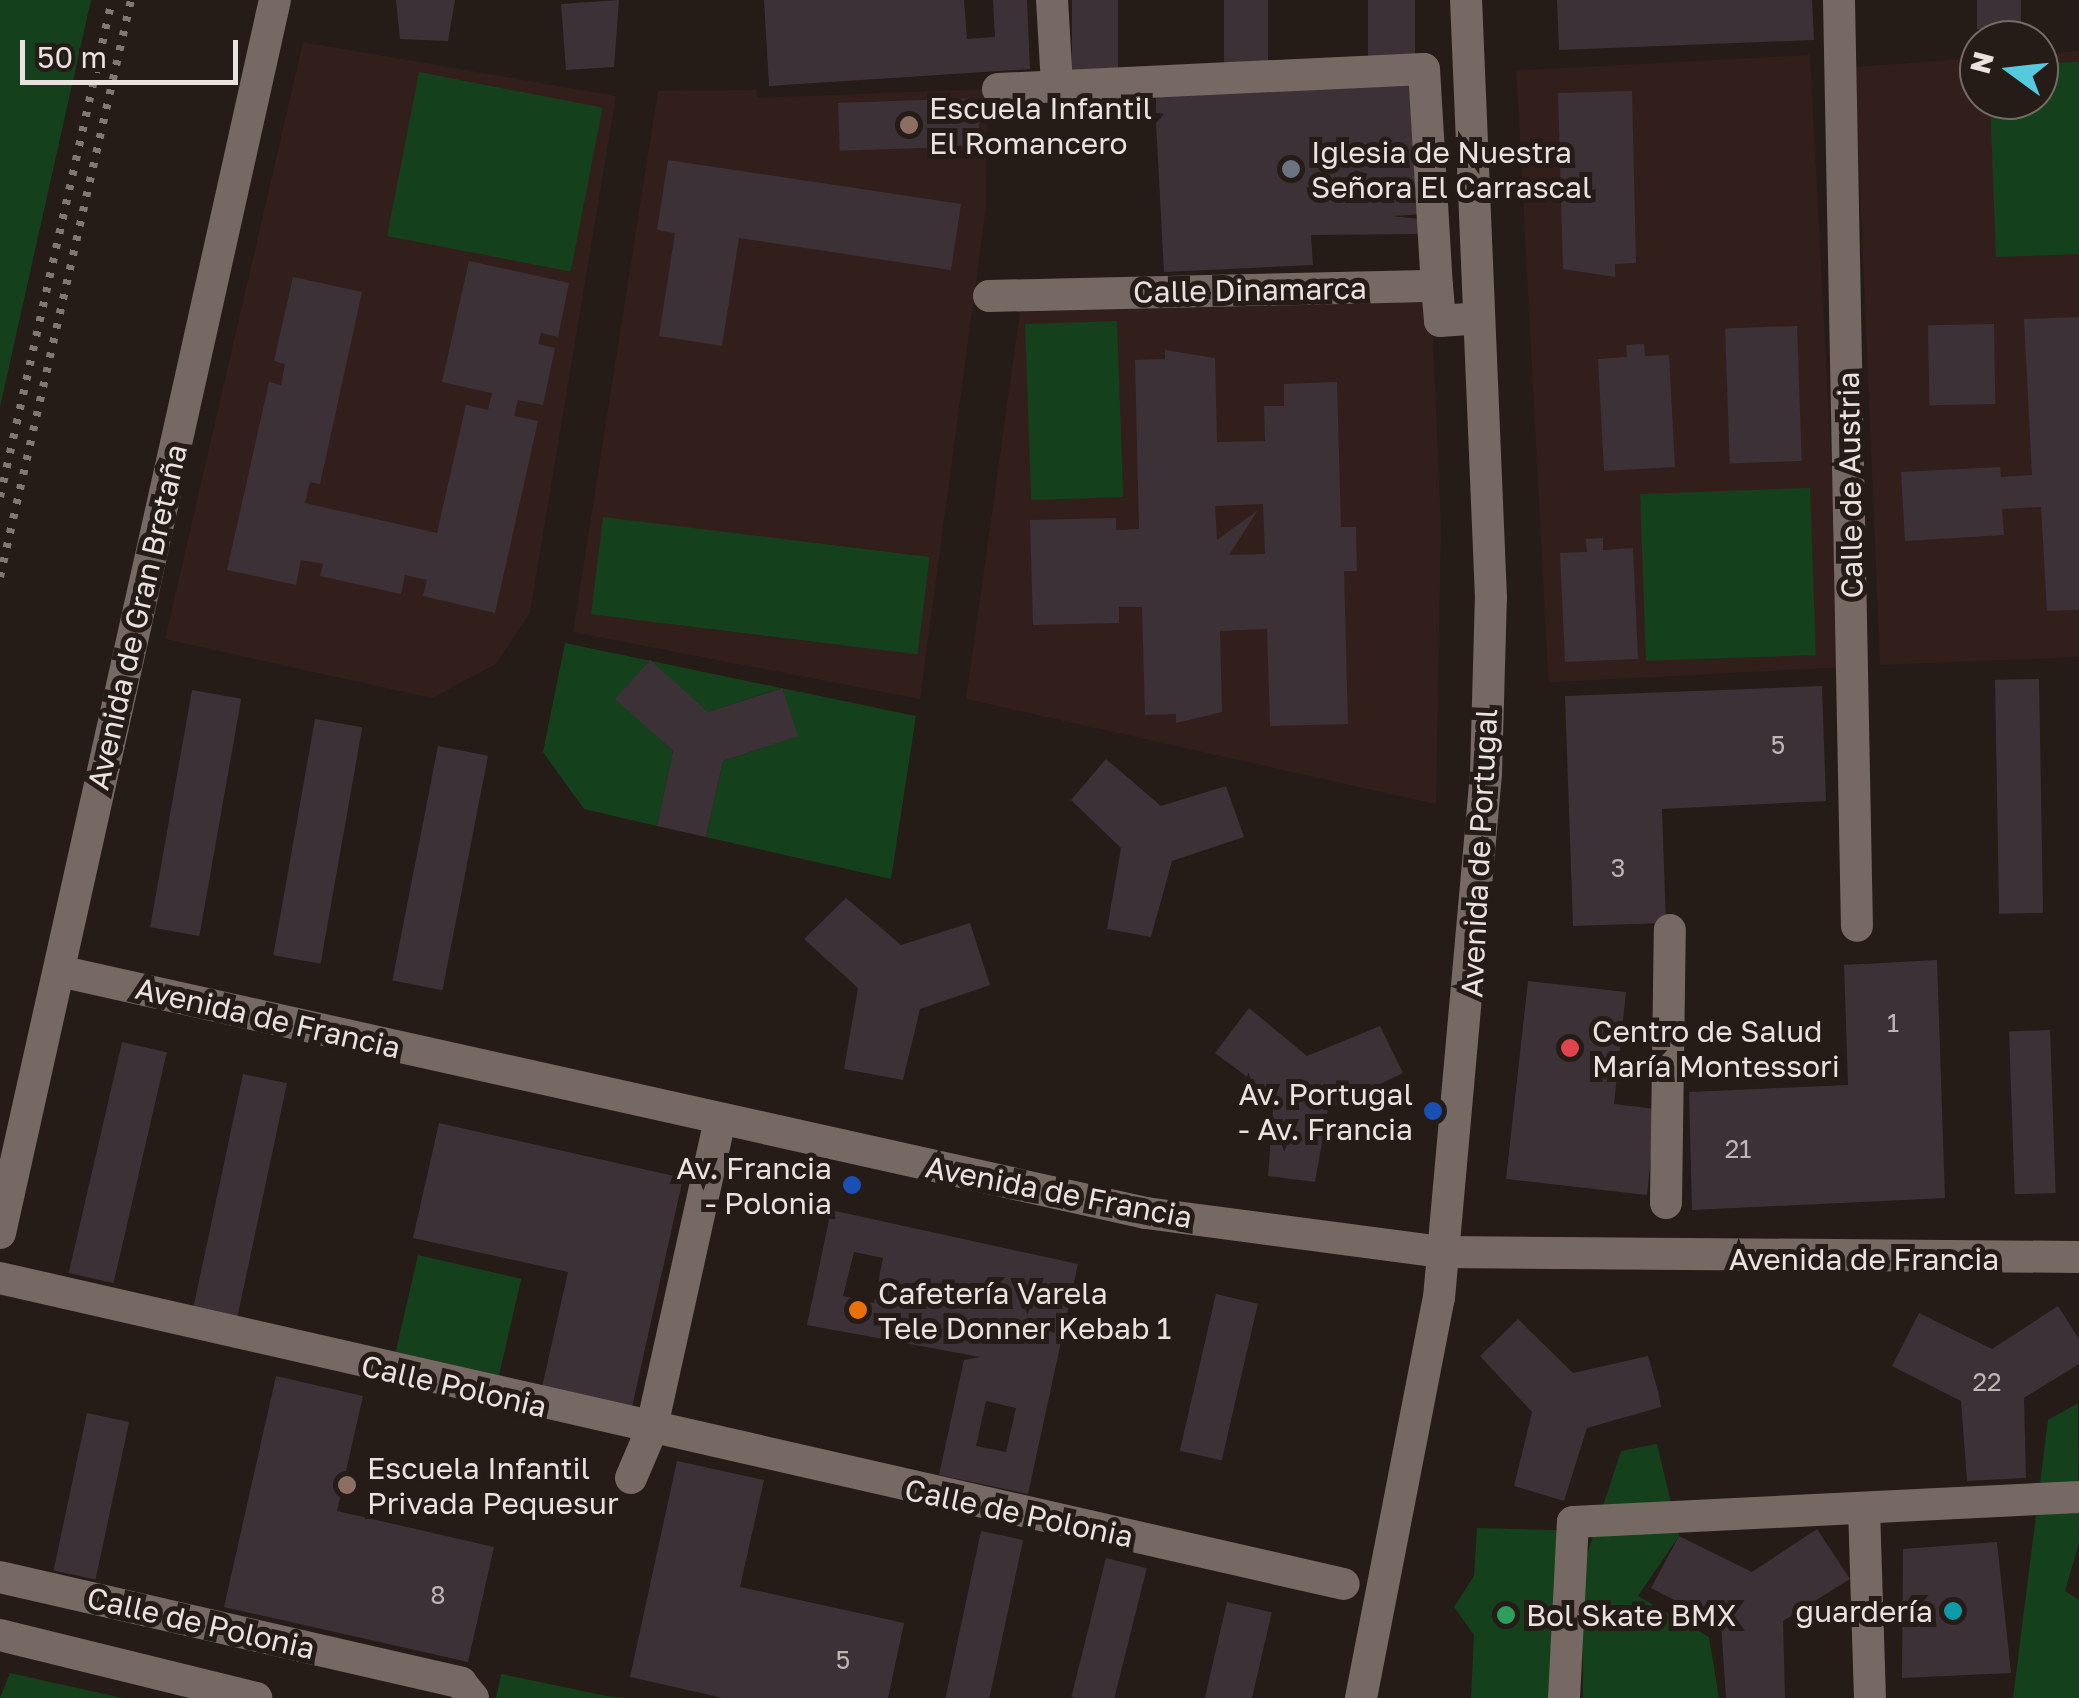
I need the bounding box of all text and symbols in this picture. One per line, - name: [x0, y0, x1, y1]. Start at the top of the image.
- scale bar: [25, 20, 242, 82]
- north arrow: [1959, 20, 2059, 120]
- text: 50 m: [37, 39, 107, 75]
- text: N: [1963, 48, 2000, 77]
- place label: Escuela Infantil El Romancero: [929, 90, 1152, 160]
- marker: Escuela Infantil El Romancero: [898, 114, 920, 136]
- place label: Iglesia de Nuestra Señora El Carrascal: [1311, 134, 1591, 204]
- marker: Iglesia de Nuestra Señora El Carrascal: [1280, 158, 1302, 180]
- street label: Calle Dinamarca: [1133, 270, 1367, 310]
- street label: Calle de Austria: [1830, 371, 1870, 599]
- street label: Avenida de Gran Bretaña: [80, 441, 194, 793]
- street label: Avenida de Portugal: [1453, 708, 1505, 998]
- house number: 5: [1771, 730, 1785, 760]
- house number: 3: [1611, 853, 1625, 883]
- street label: Avenida de Francia: [132, 970, 404, 1066]
- house number: 1: [1887, 1008, 1899, 1038]
- place label: Centro de Salud María Montessori: [1592, 1013, 1840, 1084]
- marker: Centro de Salud María Montessori: [1557, 1035, 1583, 1061]
- place label: Av. Portugal - Av. Francia: [1238, 1076, 1413, 1146]
- marker: Av. Portugal - Av. Francia: [1422, 1100, 1444, 1122]
- house number: 21: [1725, 1134, 1751, 1164]
- street label: Avenida de Francia: [923, 1149, 1195, 1235]
- place label: Av. Francia - Polonia: [676, 1150, 832, 1220]
- marker: Av. Francia - Polonia: [841, 1174, 863, 1196]
- street label: Avenida de Francia: [1729, 1241, 1999, 1277]
- place label: Cafetería Varela Tele Donner Kebab 1: [878, 1275, 1171, 1346]
- marker: Cafetería Varela Tele Donner Kebab 1: [847, 1299, 869, 1321]
- street label: Calle Polonia: [358, 1347, 550, 1425]
- house number: 22: [1973, 1367, 2001, 1397]
- place label: Escuela Infantil Privada Pequesur: [367, 1450, 619, 1520]
- street label: Calle de Polonia: [902, 1471, 1136, 1555]
- marker: Escuela Infantil Privada Pequesur: [336, 1474, 358, 1496]
- street label: Calle de Polonia: [84, 1579, 318, 1667]
- house number: 8: [430, 1580, 446, 1610]
- place label: guardería: [1796, 1593, 1933, 1629]
- place label: Bol Skate BMX: [1526, 1597, 1736, 1633]
- marker: guardería: [1942, 1600, 1964, 1622]
- marker: Bol Skate BMX: [1495, 1604, 1517, 1626]
- house number: 5: [836, 1645, 850, 1675]

